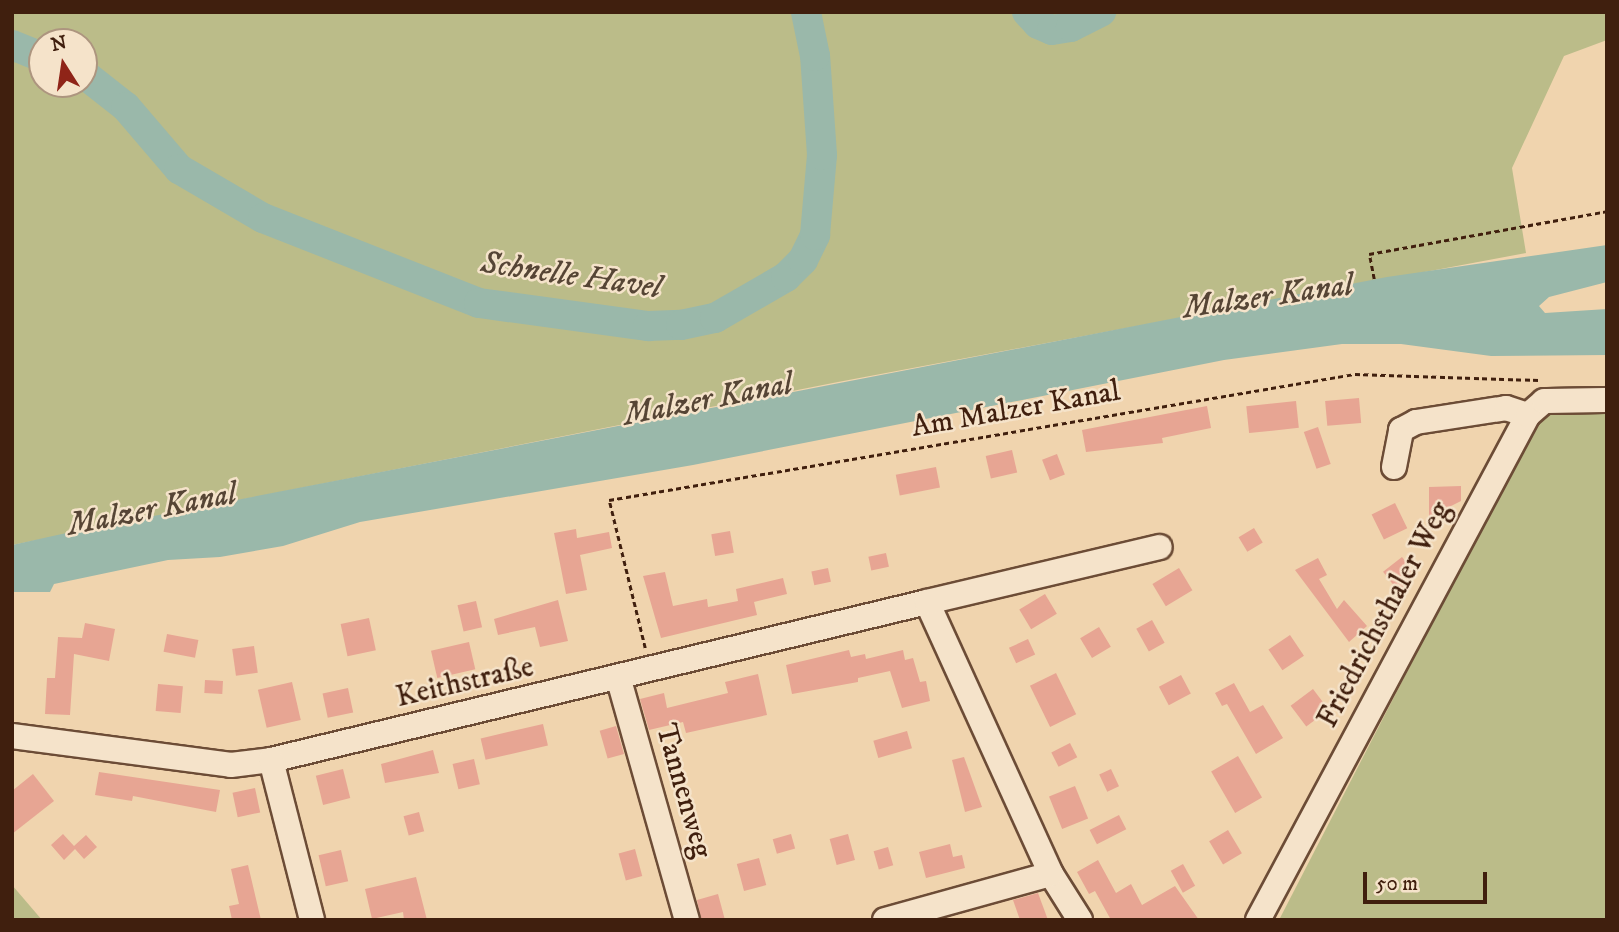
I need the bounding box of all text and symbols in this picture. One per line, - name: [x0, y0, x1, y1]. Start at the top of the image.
- north arrow: [28, 28, 98, 98]
- text: N: [49, 31, 69, 57]
- water label: Schnelle Havel: [478, 244, 664, 308]
- water label: Malzer Kanal: [1181, 266, 1355, 328]
- water label: Malzer Kanal: [620, 365, 796, 435]
- street label: Am Malzer Kanal: [909, 374, 1123, 446]
- water label: Malzer Kanal: [64, 475, 240, 545]
- street label: Friedrichsthaler Weg: [1310, 496, 1460, 734]
- street label: Keithstraße: [393, 650, 537, 716]
- street label: Tannenweg: [647, 720, 719, 862]
- scale bar: [1367, 858, 1491, 902]
- text: 50 m: [1376, 871, 1418, 897]

